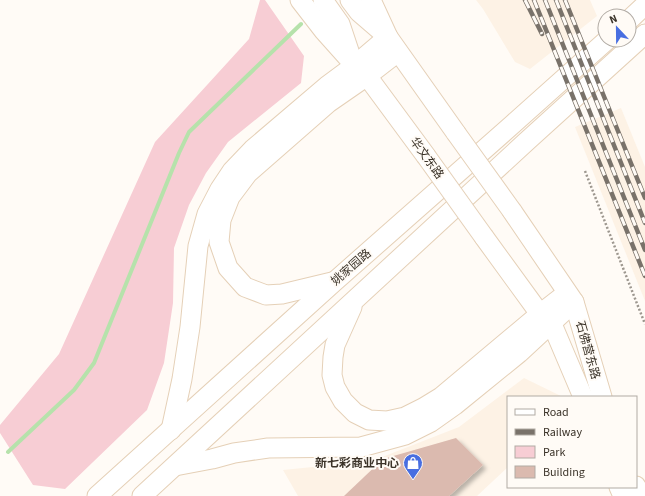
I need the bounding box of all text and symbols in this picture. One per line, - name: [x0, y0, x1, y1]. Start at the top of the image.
- north arrow: [597, 8, 637, 48]
- text: N: [607, 11, 620, 28]
- street label: 华文东路: [406, 134, 448, 183]
- street label: 姚家园路: [328, 245, 375, 290]
- street label: 石佛营东路: [571, 319, 604, 381]
- legend: [507, 396, 637, 488]
- text: Road: [543, 404, 569, 421]
- text: Railway: [543, 424, 582, 441]
- text: Park: [543, 444, 565, 461]
- shop icon: 新七彩商业中心: [402, 452, 424, 480]
- place label: 新七彩商业中心: [315, 455, 399, 472]
- text: Building: [543, 464, 585, 481]

